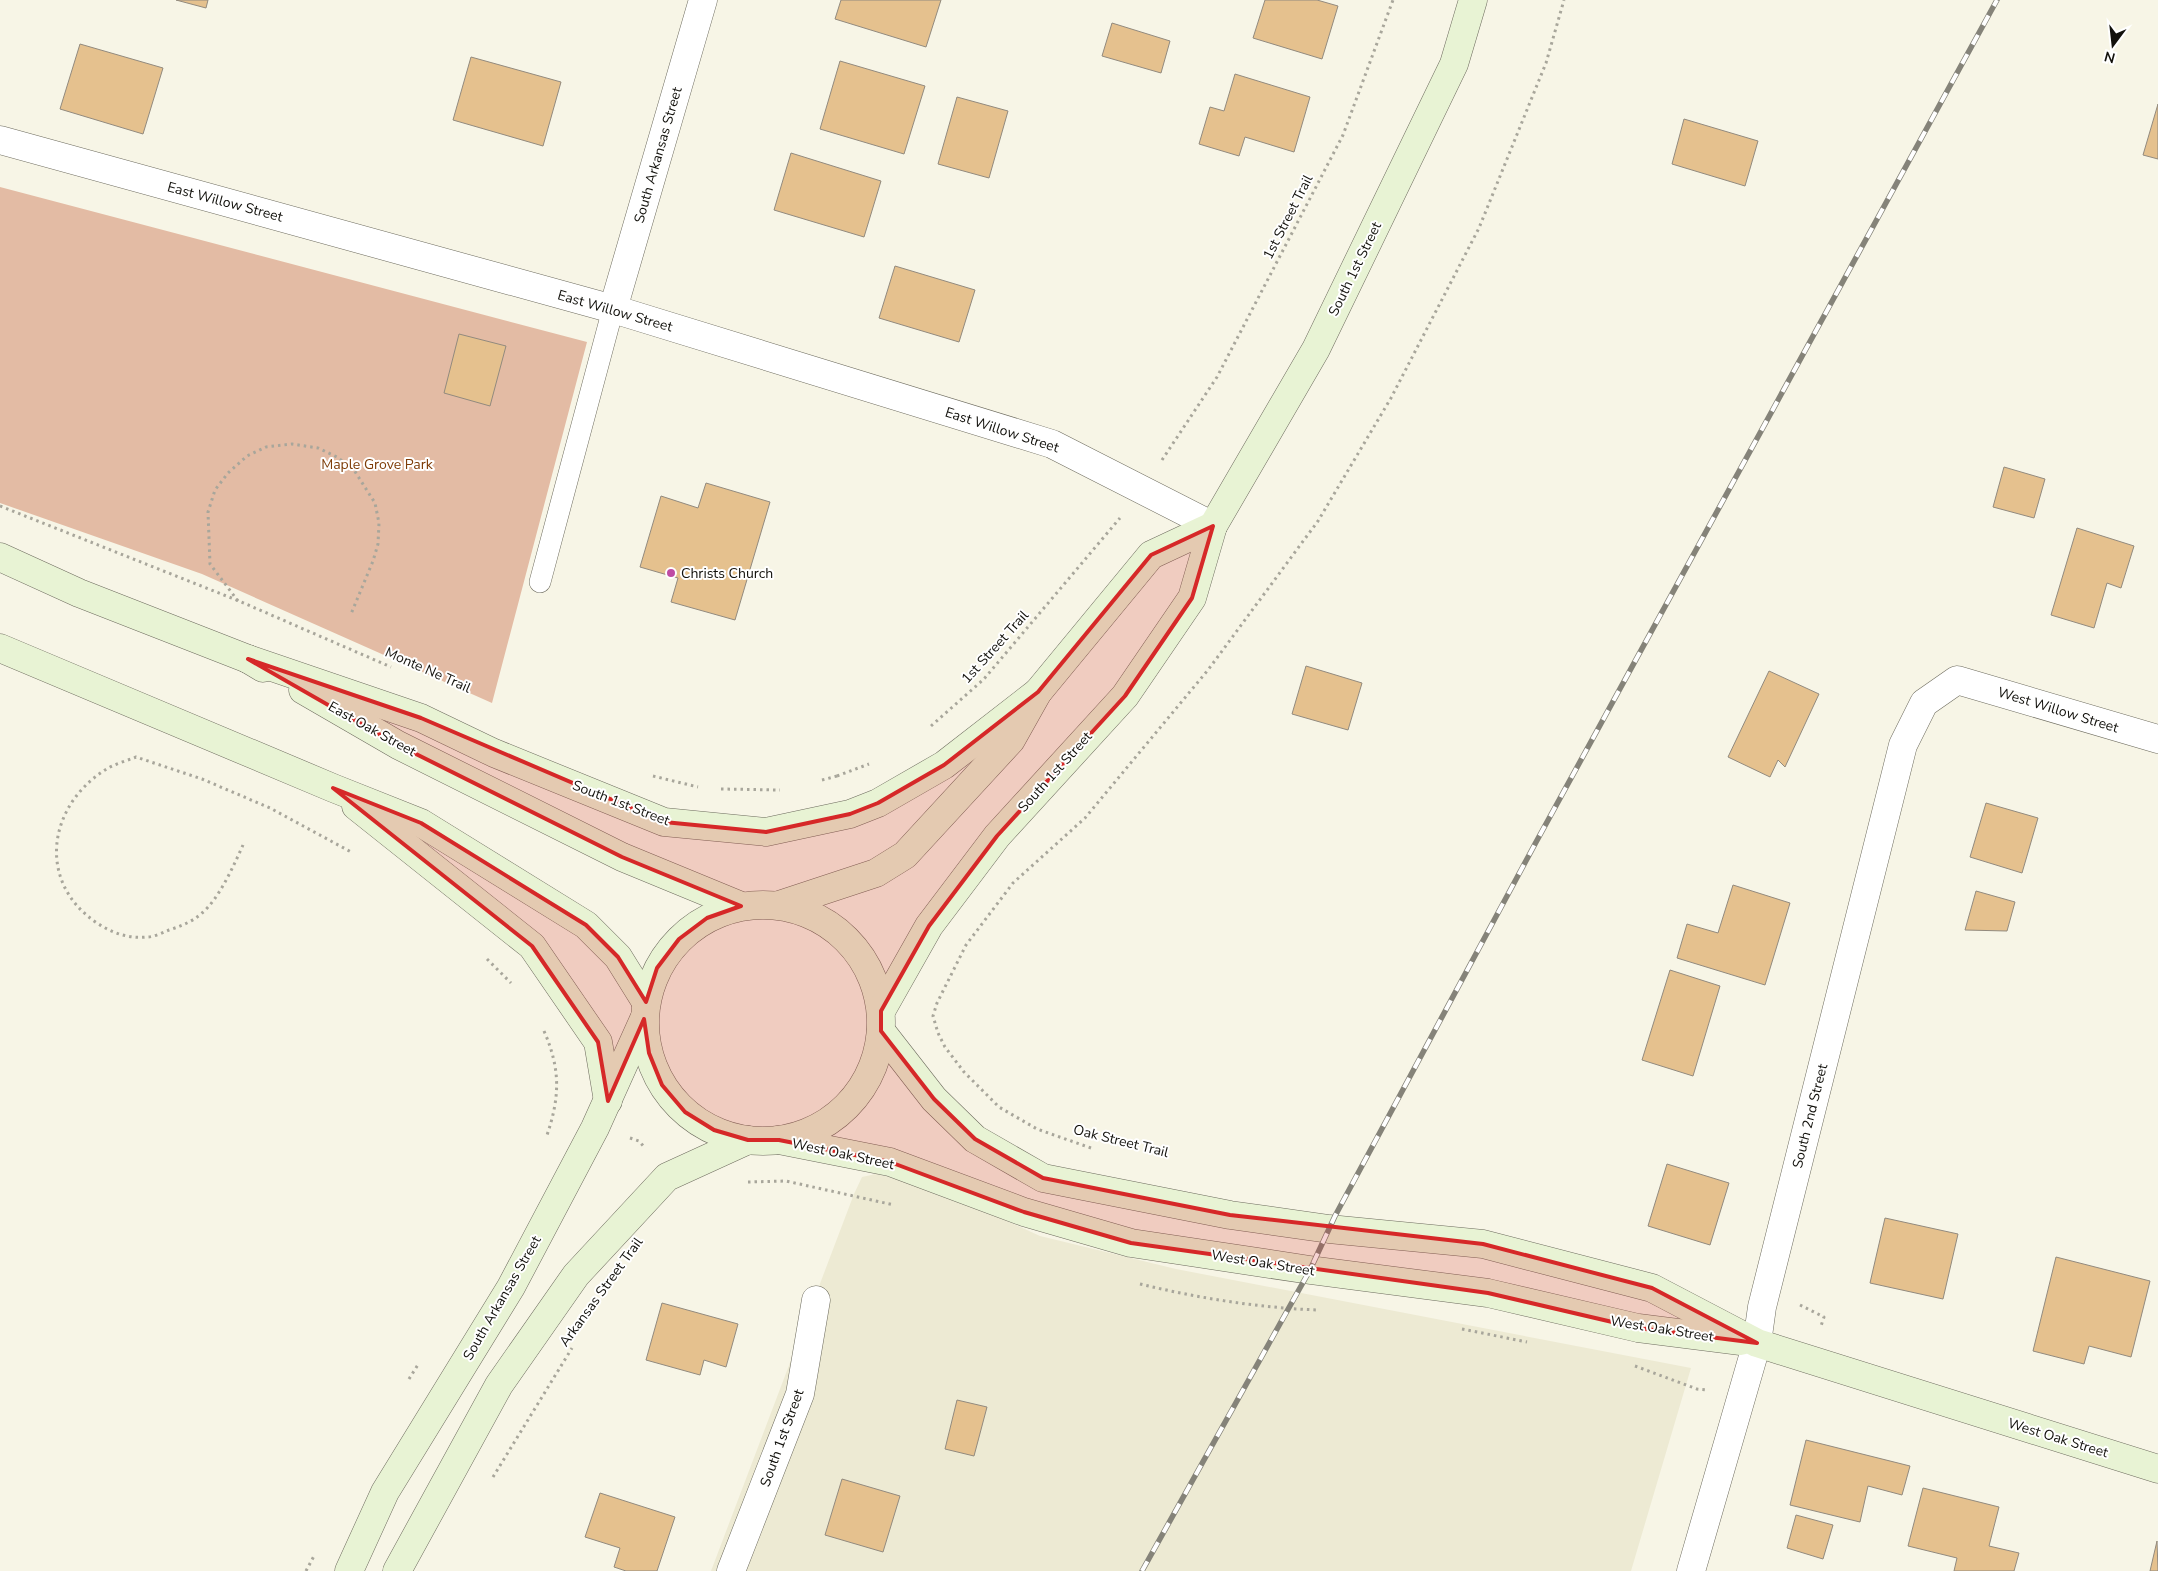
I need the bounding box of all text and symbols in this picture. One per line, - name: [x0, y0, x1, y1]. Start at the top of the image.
- north arrow: [2088, 20, 2138, 70]
- text: N: [2102, 47, 2117, 68]
- street label: South Arkansas Street: [629, 85, 687, 225]
- street label: 1st Street Trail: [1259, 171, 1318, 263]
- street label: East Willow Street: [165, 177, 285, 227]
- street label: South 1st Street: [1324, 219, 1386, 319]
- street label: East Willow Street: [555, 285, 675, 337]
- street label: East Willow Street: [943, 403, 1062, 457]
- park label: Maple Grove Park: [321, 455, 434, 474]
- place label: Christs Church: [681, 564, 773, 583]
- marker: Christs Church: [665, 567, 677, 579]
- street label: 1st Street Trail: [957, 606, 1034, 688]
- street label: Monte Ne Trail: [382, 643, 475, 698]
- street label: West Willow Street: [1995, 683, 2121, 737]
- street label: East Oak Street: [325, 697, 419, 761]
- street label: South 1st Street: [1014, 728, 1096, 816]
- street label: South 1st Street: [570, 776, 672, 830]
- street label: South 2nd Street: [1788, 1062, 1832, 1170]
- street label: Oak Street Trail: [1071, 1120, 1172, 1162]
- street label: West Oak Street: [790, 1134, 896, 1174]
- street label: South Arkansas Street: [459, 1232, 546, 1364]
- street label: Arkansas Street Trail: [555, 1233, 648, 1351]
- street label: West Oak Street: [1210, 1245, 1316, 1281]
- street label: West Oak Street: [1609, 1311, 1715, 1347]
- street label: South 1st Street: [756, 1387, 808, 1489]
- street label: West Oak Street: [2005, 1414, 2111, 1462]

